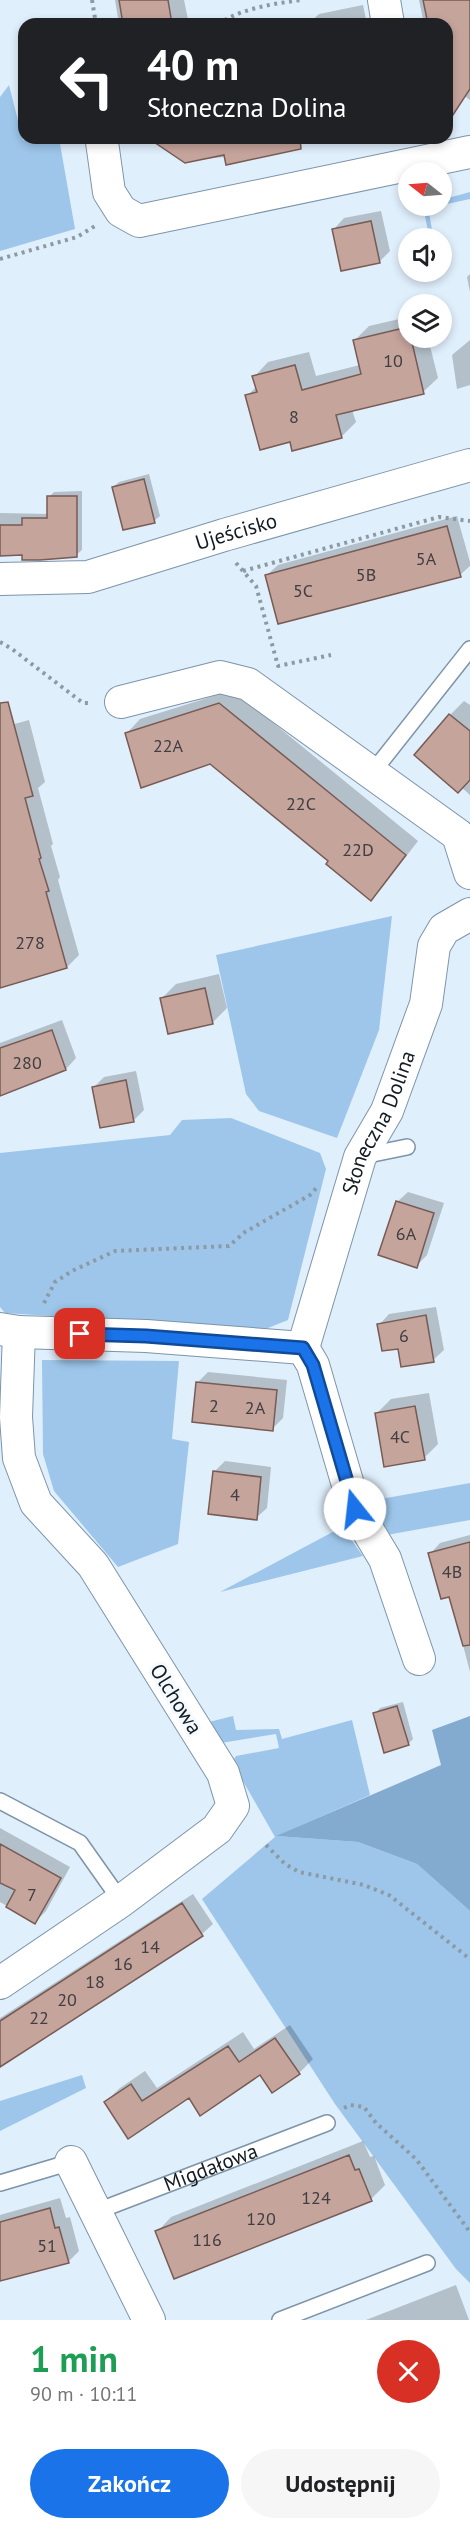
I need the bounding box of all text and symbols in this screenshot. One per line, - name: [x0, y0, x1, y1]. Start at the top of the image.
- text: 40 m: [147, 37, 239, 92]
- icon: left: [48, 42, 126, 120]
- text: Słoneczna Dolina: [147, 90, 346, 124]
- north arrow: [398, 162, 452, 216]
- map controls: [398, 162, 452, 348]
- button: sound: [398, 228, 452, 282]
- button: layers: [398, 294, 452, 348]
- house number: 10: [383, 349, 403, 372]
- house number: 8: [289, 405, 299, 428]
- street label: Ujeścisko: [192, 507, 280, 556]
- house number: 5A: [416, 547, 437, 570]
- house number: 5B: [356, 563, 376, 586]
- house number: 5C: [293, 579, 313, 602]
- house number: 22A: [153, 734, 184, 757]
- house number: 22C: [286, 792, 316, 815]
- house number: 22D: [342, 838, 374, 861]
- house number: 278: [15, 931, 45, 954]
- street label: Słoneczna Dolina: [336, 1047, 421, 1198]
- house number: 280: [12, 1051, 42, 1074]
- house number: 6A: [396, 1222, 417, 1245]
- pin: [54, 1308, 105, 1359]
- icon: arrive: [63, 1317, 96, 1350]
- house number: 6: [399, 1324, 409, 1347]
- house number: 2: [209, 1394, 219, 1417]
- house number: 2A: [245, 1396, 266, 1419]
- house number: 4C: [390, 1425, 410, 1448]
- position arrow: [323, 1477, 387, 1541]
- house number: 4: [230, 1483, 240, 1506]
- house number: 4B: [442, 1560, 462, 1583]
- street label: Olchowa: [144, 1658, 209, 1739]
- house number: 7: [27, 1883, 37, 1906]
- house number: 14: [140, 1935, 160, 1958]
- house number: 16: [113, 1952, 133, 1975]
- house number: 18: [85, 1970, 105, 1993]
- house number: 20: [57, 1988, 77, 2011]
- house number: 22: [29, 2006, 49, 2029]
- street label: Migdałowa: [160, 2137, 261, 2197]
- house number: 124: [301, 2186, 331, 2209]
- house number: 120: [246, 2207, 276, 2230]
- house number: 116: [192, 2228, 222, 2251]
- house number: 51: [37, 2234, 57, 2257]
- text: 1 min: [30, 2335, 118, 2382]
- button: close: [377, 2340, 440, 2403]
- text: 90 m · 10:11: [30, 2381, 137, 2407]
- button: Zakończ: [30, 2449, 229, 2518]
- button: Udostępnij: [241, 2449, 440, 2518]

